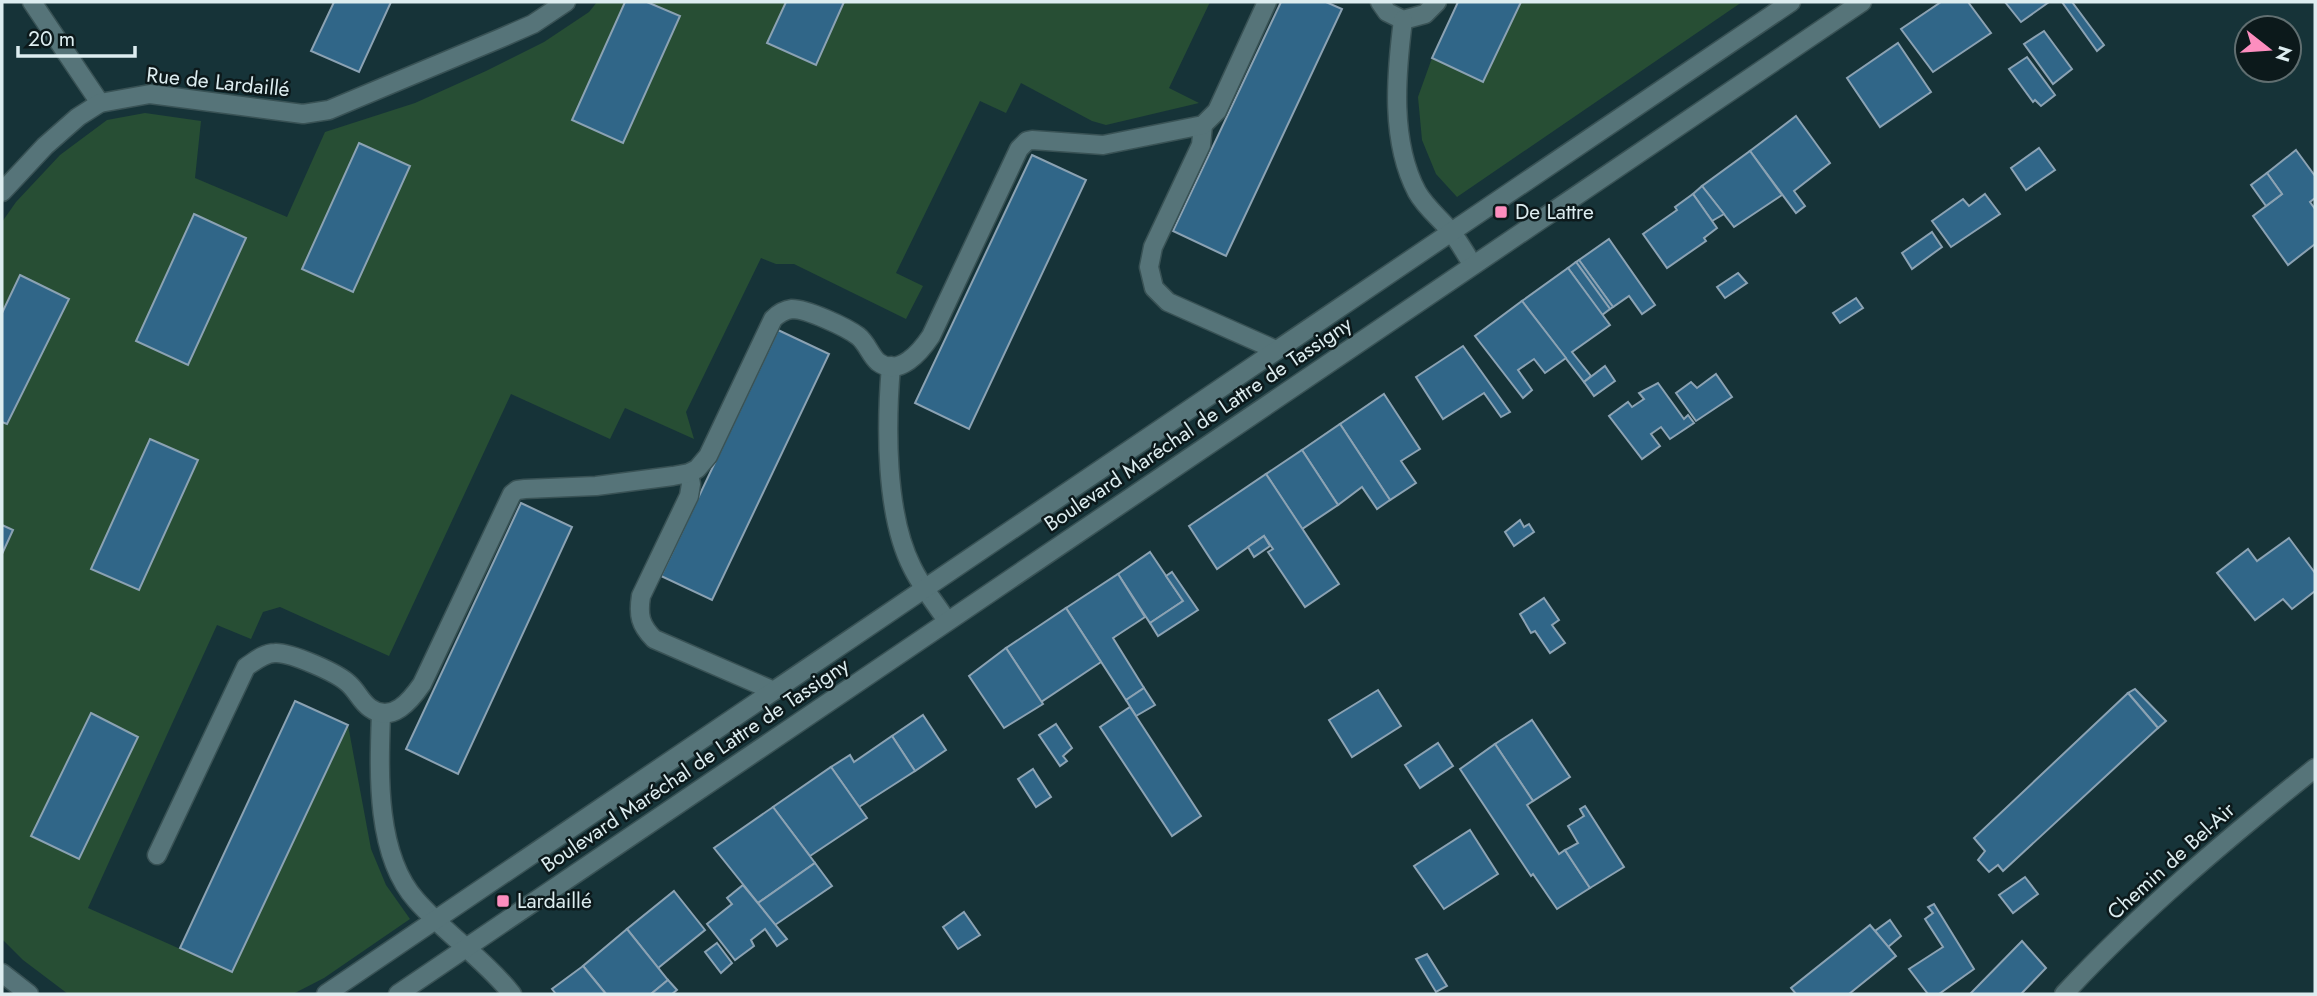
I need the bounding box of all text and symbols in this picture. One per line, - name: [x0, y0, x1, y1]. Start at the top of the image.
- scale bar: [18, 14, 135, 58]
- north arrow: [2233, 14, 2303, 84]
- text: 20 m: [28, 24, 75, 54]
- text: N: [2269, 43, 2299, 65]
- street label: Rue de Lardaillé: [145, 60, 291, 104]
- place label: De Lattre: [1515, 197, 1594, 227]
- marker: De Lattre: [1493, 204, 1509, 220]
- street label: Boulevard Maréchal de Lattre de Tassigny: [1038, 309, 1359, 539]
- street label: Boulevard Maréchal de Lattre de Tassigny: [535, 650, 856, 880]
- street label: Chemin de Bel-Air: [2100, 795, 2242, 927]
- place label: Lardaillé: [517, 886, 592, 916]
- marker: Lardaillé: [495, 893, 511, 909]

